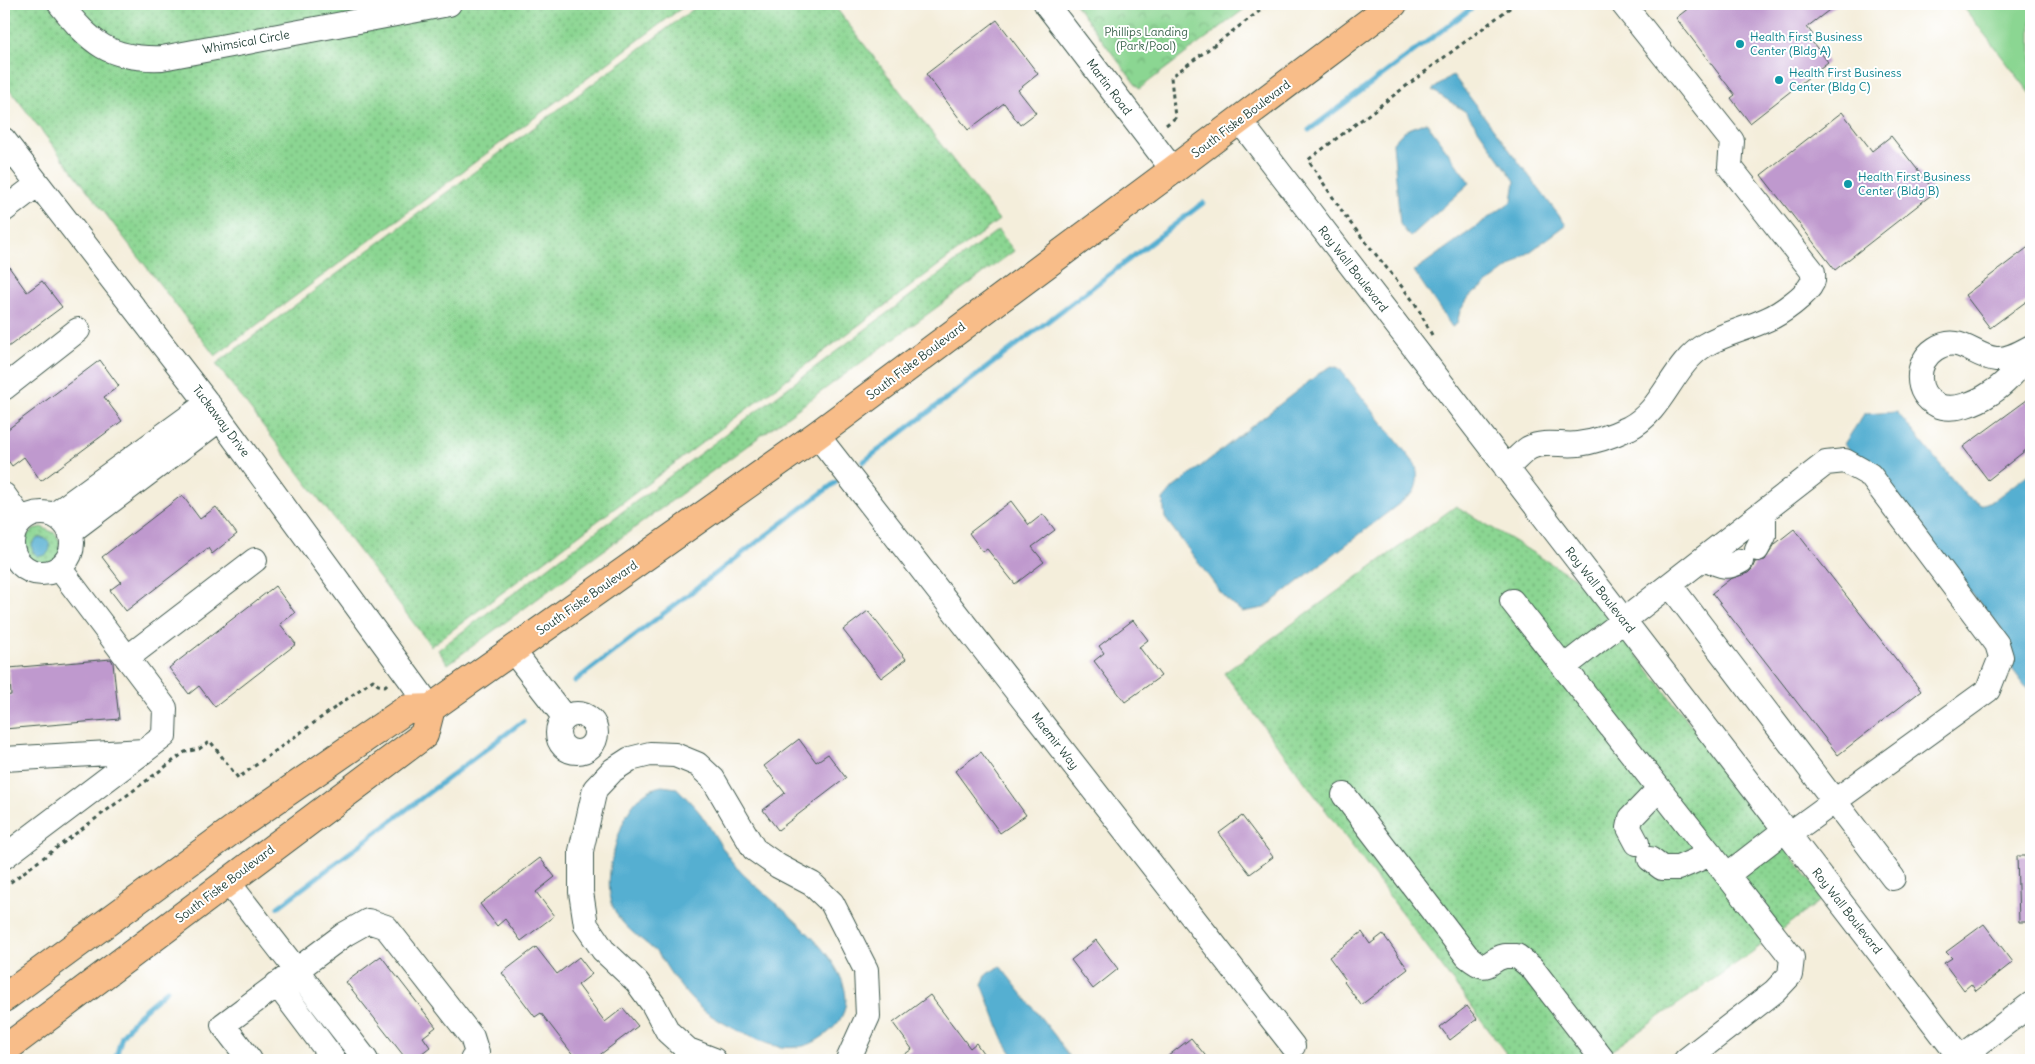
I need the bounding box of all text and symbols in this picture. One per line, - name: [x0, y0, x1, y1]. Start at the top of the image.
- park label: Phillips Landing (Park/Pool): [1104, 24, 1188, 53]
- street label: Whimsical Circle: [201, 26, 291, 57]
- place label: Health First Business Center (Bldg A): [1750, 29, 1862, 58]
- marker: Health First Business Center (Bldg A): [1734, 38, 1746, 50]
- street label: Martin Road: [1084, 56, 1135, 118]
- place label: Health First Business Center (Bldg C): [1789, 65, 1901, 94]
- marker: Health First Business Center (Bldg C): [1773, 74, 1785, 86]
- street label: South Fiske Boulevard: [1188, 77, 1293, 161]
- place label: Health First Business Center (Bldg B): [1858, 169, 1970, 198]
- marker: Health First Business Center (Bldg B): [1842, 178, 1854, 190]
- street label: Roy Wall Boulevard: [1315, 223, 1392, 315]
- street label: South Fiske Boulevard: [863, 319, 968, 403]
- street label: Tuckaway Drive: [190, 382, 253, 459]
- street label: Roy Wall Boulevard: [1562, 544, 1639, 636]
- street label: South Fiske Boulevard: [533, 557, 640, 638]
- street label: Maemir Way: [1029, 709, 1082, 772]
- street label: South Fiske Boulevard: [172, 842, 277, 926]
- street label: Roy Wall Boulevard: [1809, 865, 1886, 957]

